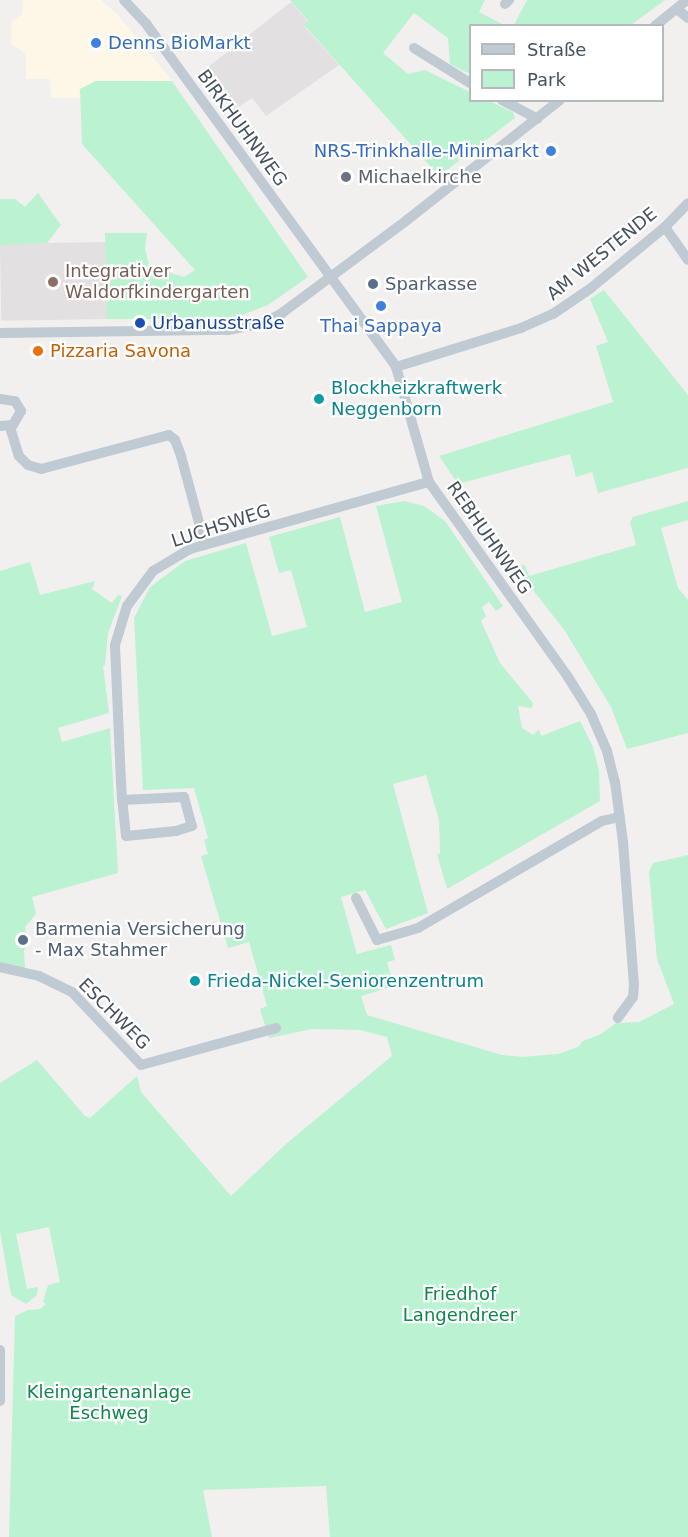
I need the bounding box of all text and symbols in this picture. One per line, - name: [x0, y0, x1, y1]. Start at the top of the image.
- legend: [469, 24, 664, 102]
- place label: Denns BioMarkt: [108, 32, 251, 54]
- marker: Denns BioMarkt: [89, 36, 103, 50]
- text: Straße: [527, 39, 586, 60]
- street label: BIRKHUHNWEG: [192, 66, 292, 190]
- text: Park: [527, 69, 566, 90]
- place label: NRS-Trinkhalle-Minimarkt: [314, 140, 539, 162]
- marker: NRS-Trinkhalle-Minimarkt: [544, 144, 558, 158]
- place label: Michaelkirche: [358, 166, 482, 188]
- marker: Michaelkirche: [339, 170, 353, 184]
- street label: AM WESTENDE: [543, 203, 661, 305]
- place label: Integrativer Waldorfkindergarten: [65, 261, 250, 304]
- place label: Sparkasse: [385, 273, 477, 295]
- marker: Integrativer Waldorfkindergarten: [46, 275, 60, 289]
- marker: Sparkasse: [366, 277, 380, 291]
- marker: Thai Sappaya: [374, 299, 388, 313]
- place label: Urbanusstraße: [152, 312, 285, 334]
- place label: Thai Sappaya: [320, 315, 442, 337]
- marker: Urbanusstraße: [133, 316, 147, 330]
- place label: Pizzaria Savona: [50, 340, 191, 362]
- marker: Pizzaria Savona: [31, 344, 45, 358]
- place label: Blockheizkraftwerk Neggenborn: [331, 378, 502, 420]
- marker: Blockheizkraftwerk Neggenborn: [312, 392, 326, 406]
- street label: REBHUHNWEG: [442, 477, 536, 599]
- street label: LUCHSWEG: [169, 500, 273, 552]
- place label: Barmenia Versicherung - Max Stahmer: [35, 919, 245, 962]
- marker: Barmenia Versicherung - Max Stahmer: [16, 933, 30, 947]
- place label: Frieda-Nickel-Seniorenzentrum: [207, 970, 484, 992]
- street label: ESCHWEG: [74, 974, 154, 1054]
- marker: Frieda-Nickel-Seniorenzentrum: [188, 974, 202, 988]
- park label: Friedhof Langendreer: [403, 1284, 517, 1326]
- park label: Kleingartenanlage Eschweg: [27, 1382, 191, 1424]

